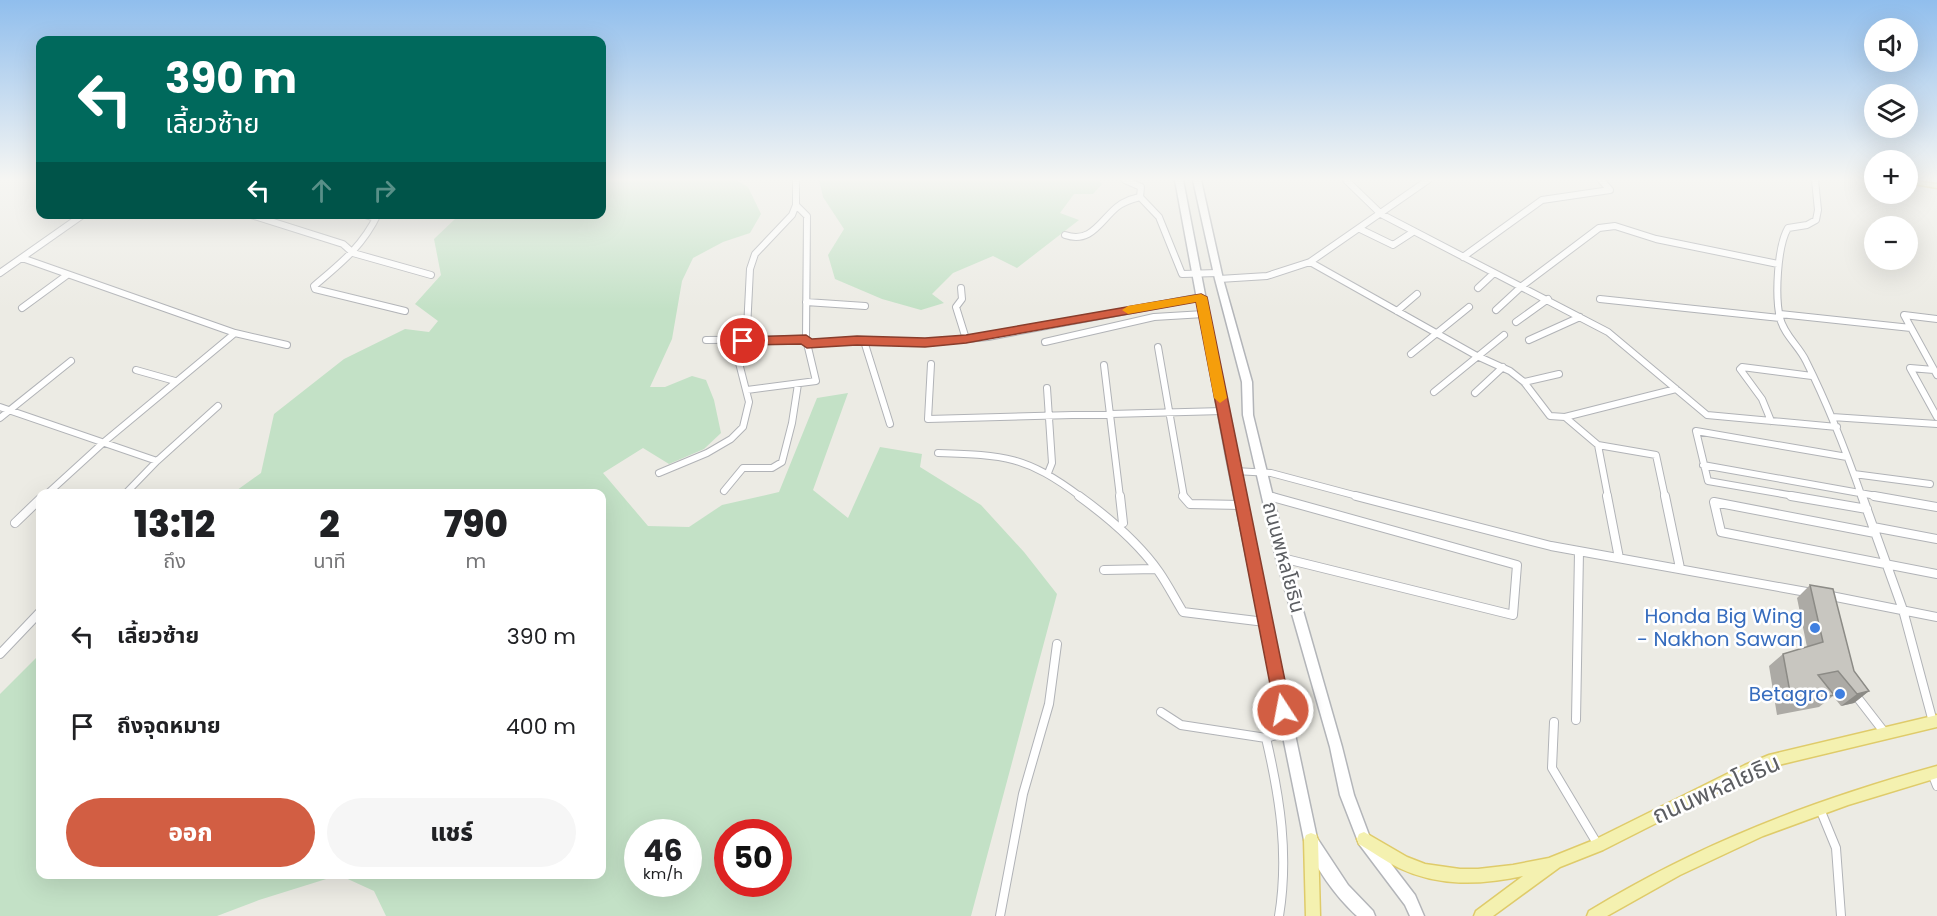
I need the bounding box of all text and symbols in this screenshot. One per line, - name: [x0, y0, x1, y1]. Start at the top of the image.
- map controls: [1864, 18, 1918, 270]
- button: sound: [1864, 18, 1918, 72]
- text: 390 m: [165, 49, 297, 108]
- icon: left: [66, 60, 144, 138]
- button: layers: [1864, 84, 1918, 138]
- text: เลี้ยวซ้าย: [165, 105, 259, 142]
- button: +: [1864, 150, 1918, 204]
- icon: left: [242, 174, 275, 207]
- icon: ahead: [305, 174, 338, 207]
- icon: right: [368, 174, 401, 207]
- button: −: [1864, 216, 1918, 270]
- pin: [717, 315, 768, 366]
- icon: arrive: [726, 324, 759, 357]
- street label: ถนนพหลโยธิน: [1256, 498, 1312, 616]
- text: 13:12: [134, 499, 215, 550]
- text: 2: [319, 499, 340, 550]
- text: 790: [444, 499, 508, 550]
- text: ถึง: [163, 547, 186, 575]
- text: นาที: [313, 547, 346, 575]
- text: m: [466, 547, 486, 575]
- place label: Honda Big Wing - Nakhon Sawan: [1637, 602, 1803, 653]
- icon: left: [66, 620, 99, 653]
- text: เลี้ยวซ้าย: [117, 620, 199, 651]
- text: 390 m: [507, 621, 576, 652]
- marker: Honda Big Wing - Nakhon Sawan: [1808, 621, 1822, 635]
- position arrow: [1251, 678, 1315, 742]
- place label: Betagro: [1749, 680, 1828, 708]
- marker: Betagro: [1833, 687, 1847, 701]
- icon: arrive: [66, 710, 99, 743]
- text: ถึงจุดหมาย: [117, 710, 221, 741]
- text: 400 m: [506, 711, 576, 742]
- street label: ถนนพหลโยธิน: [1646, 746, 1785, 831]
- button: ออก: [66, 798, 315, 867]
- button: แชร์: [327, 798, 576, 867]
- speed limit sign: 50: [714, 819, 792, 897]
- text: 46: [643, 829, 683, 872]
- text: km/h: [643, 863, 683, 884]

